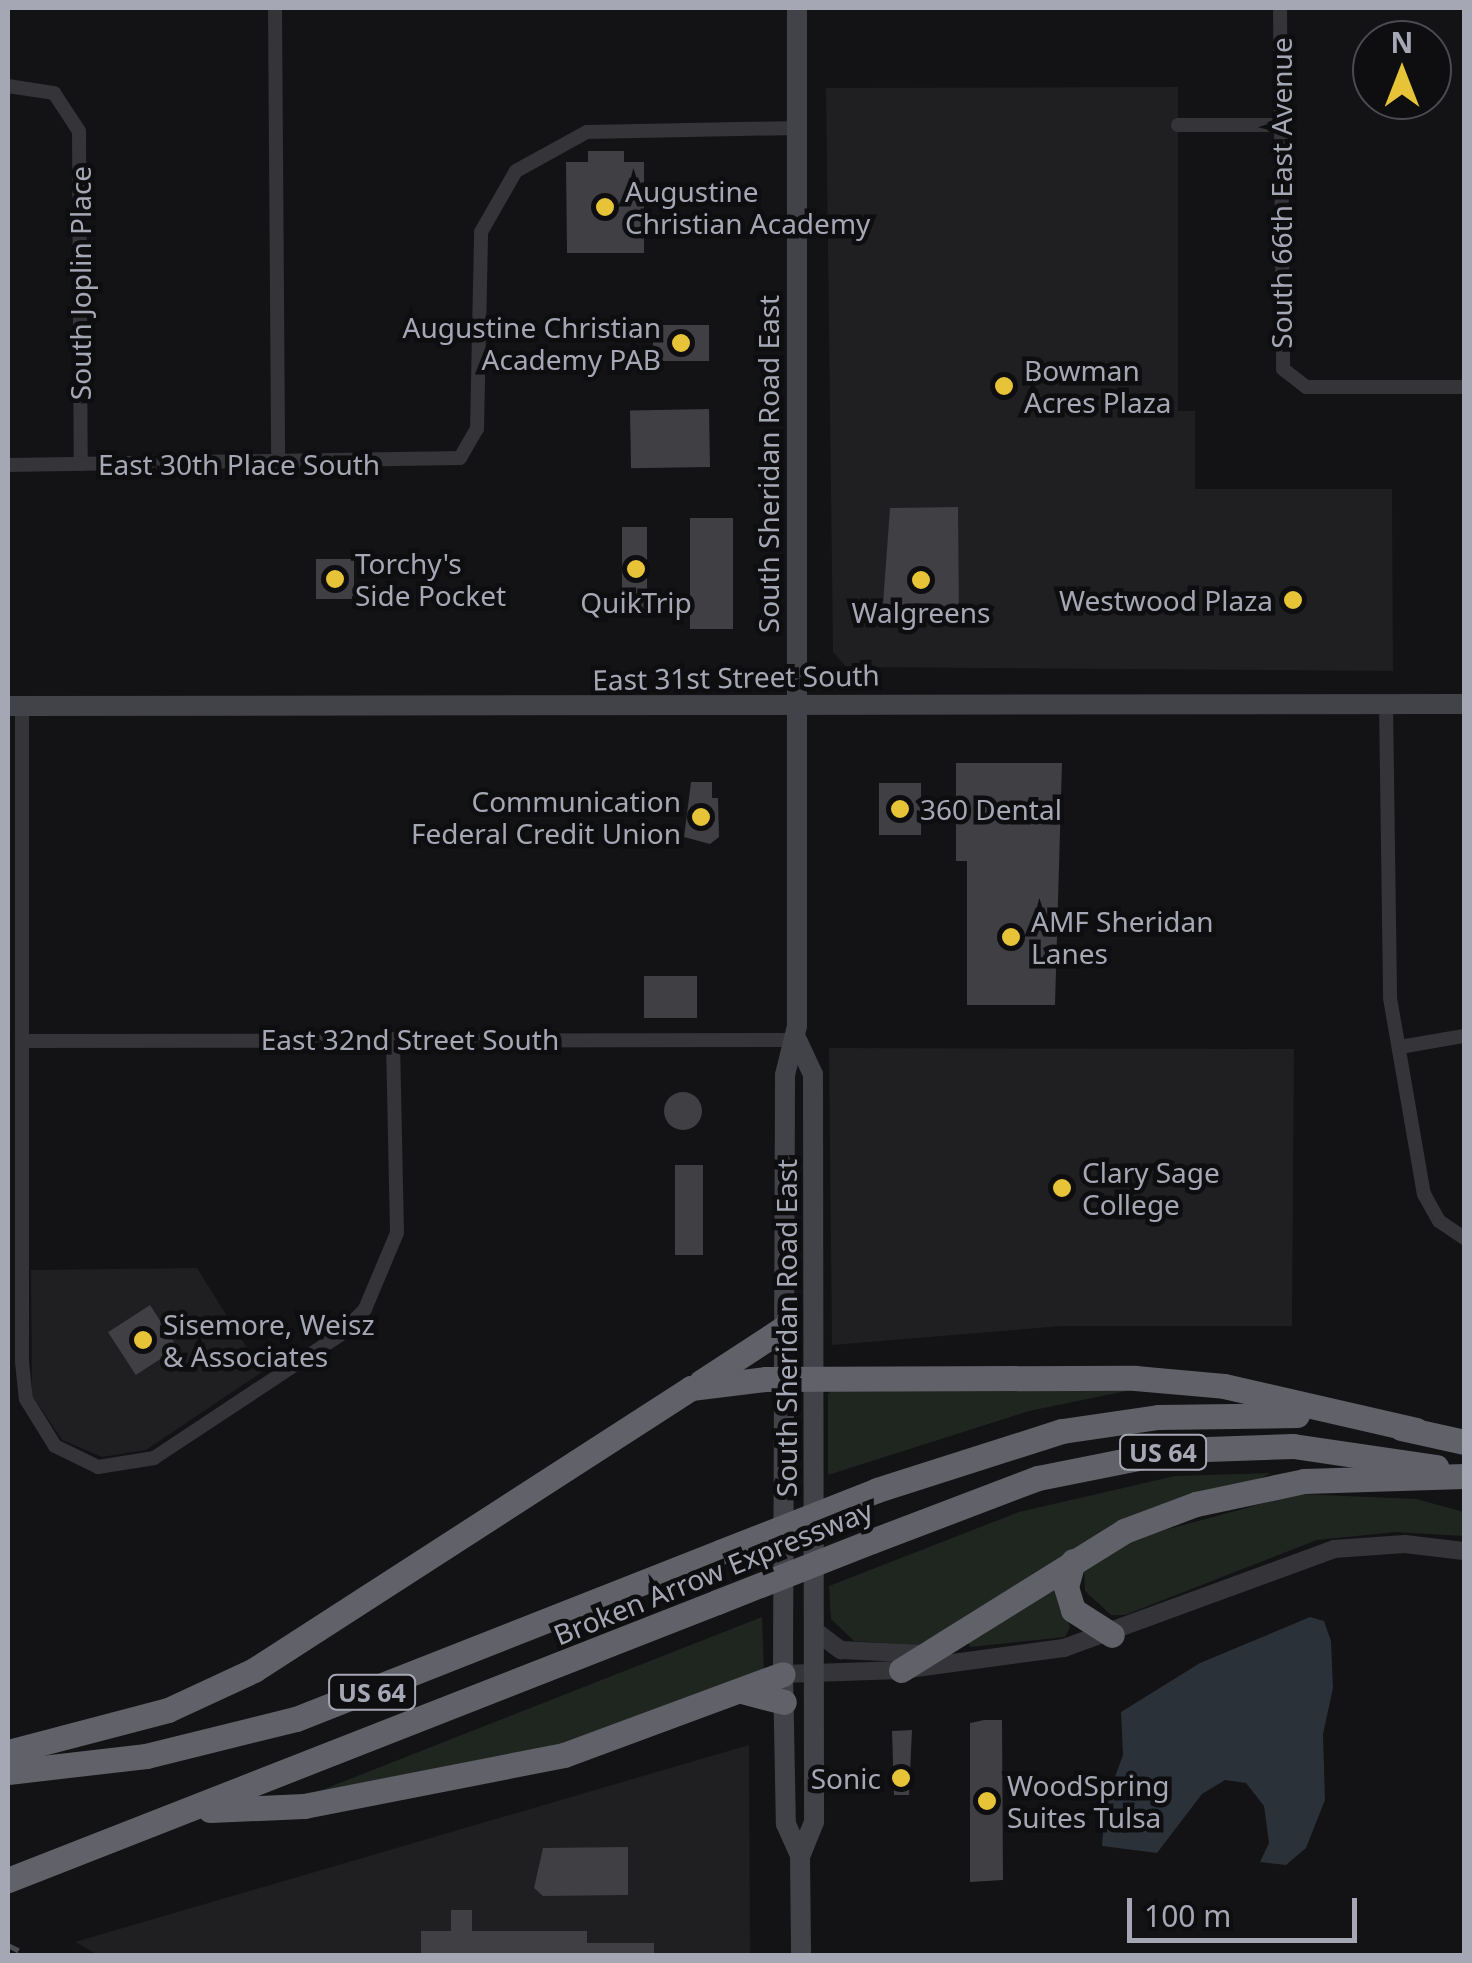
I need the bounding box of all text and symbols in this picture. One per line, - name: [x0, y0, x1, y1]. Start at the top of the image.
- north arrow: [1352, 20, 1452, 120]
- text: N: [1391, 23, 1413, 61]
- street label: South 66th East Avenue: [1264, 37, 1298, 349]
- street label: South Joplin Place: [63, 166, 97, 400]
- place label: Augustine Christian Academy: [625, 174, 870, 240]
- marker: Augustine Christian Academy: [594, 196, 616, 218]
- street label: South Sheridan Road East: [751, 295, 785, 633]
- place label: Augustine Christian Academy PAB: [403, 310, 661, 376]
- marker: Augustine Christian Academy PAB: [670, 332, 692, 354]
- place label: Bowman Acres Plaza: [1024, 353, 1172, 419]
- marker: Bowman Acres Plaza: [993, 375, 1015, 397]
- street label: East 30th Place South: [98, 447, 380, 481]
- place label: Torchy's Side Pocket: [355, 546, 506, 612]
- marker: QuikTrip: [625, 558, 647, 580]
- marker: Torchy's Side Pocket: [324, 568, 346, 590]
- marker: Walgreens: [910, 569, 932, 591]
- place label: Westwood Plaza: [1059, 583, 1273, 617]
- place label: QuikTrip: [580, 585, 692, 619]
- marker: Westwood Plaza: [1282, 589, 1304, 611]
- place label: Walgreens: [852, 595, 990, 629]
- street label: East 31st Street South: [592, 658, 880, 696]
- place label: Communication Federal Credit Union: [411, 784, 681, 850]
- place label: 360 Dental: [920, 792, 1062, 826]
- marker: 360 Dental: [889, 798, 911, 820]
- marker: Communication Federal Credit Union: [690, 806, 712, 828]
- place label: AMF Sheridan Lanes: [1031, 904, 1214, 970]
- marker: AMF Sheridan Lanes: [1000, 926, 1022, 948]
- street label: East 32nd Street South: [261, 1022, 559, 1056]
- place label: Clary Sage College: [1082, 1155, 1220, 1221]
- street label: South Sheridan Road East: [769, 1159, 803, 1497]
- marker: Clary Sage College: [1051, 1177, 1073, 1199]
- place label: Sisemore, Weisz & Associates: [163, 1307, 375, 1373]
- marker: Sisemore, Weisz & Associates: [132, 1329, 154, 1351]
- road number: US 64: [1118, 1432, 1208, 1472]
- street label: Broken Arrow Expressway: [549, 1493, 877, 1651]
- road number: US 64: [327, 1672, 417, 1712]
- place label: Sonic: [811, 1761, 881, 1795]
- marker: Sonic: [890, 1767, 912, 1789]
- place label: WoodSpring Suites Tulsa: [1007, 1768, 1169, 1834]
- marker: WoodSpring Suites Tulsa: [976, 1790, 998, 1812]
- scale bar: [1132, 1878, 1362, 1940]
- text: 100 m: [1144, 1895, 1231, 1936]

